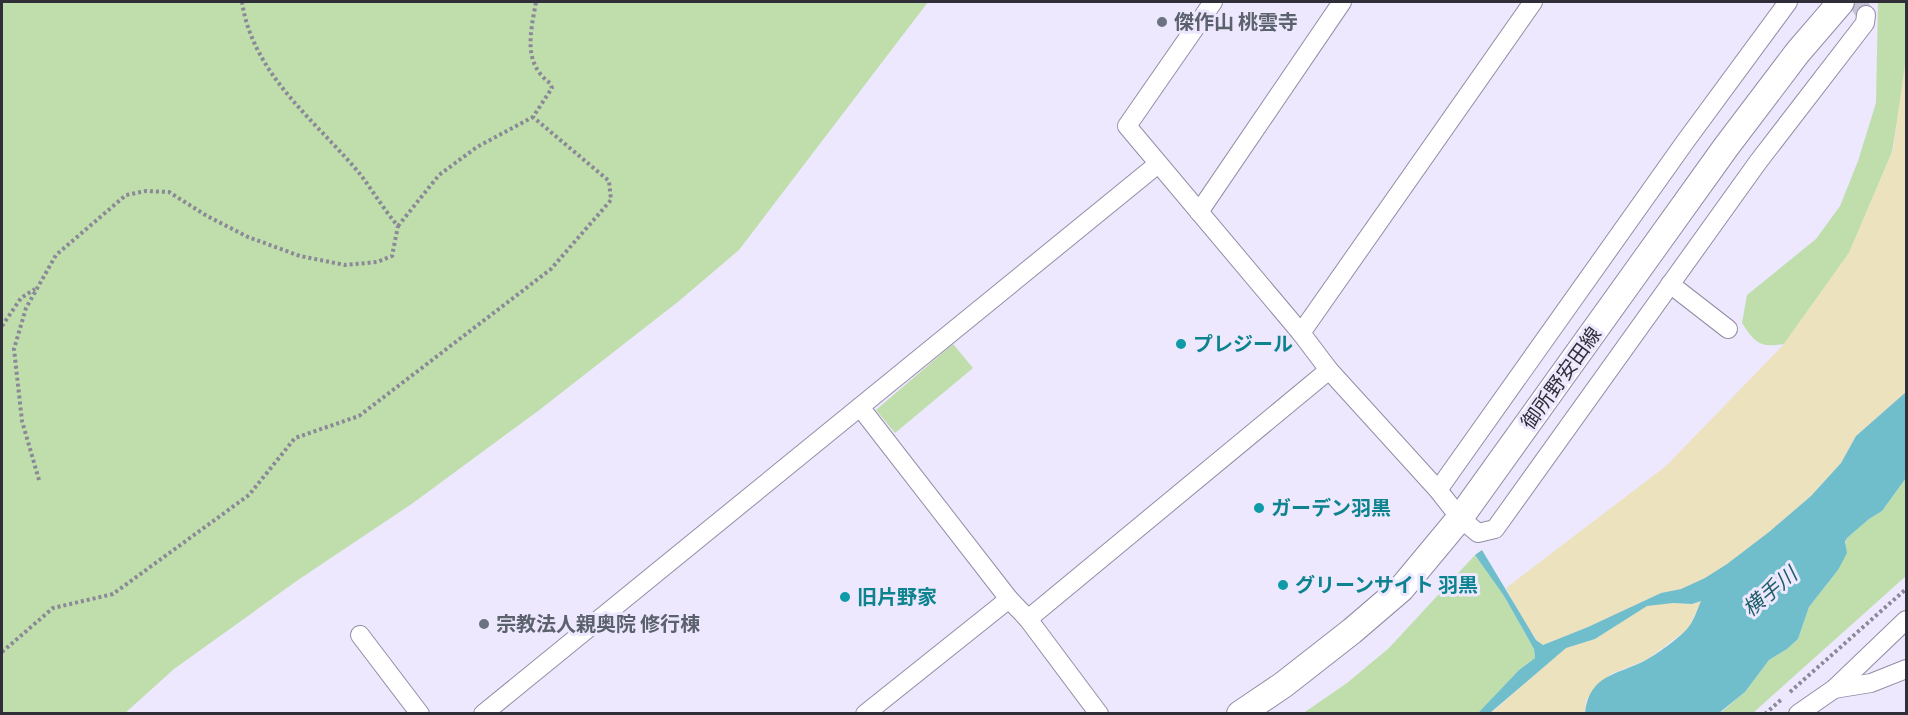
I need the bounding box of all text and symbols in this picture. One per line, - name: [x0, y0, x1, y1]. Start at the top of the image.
- place label: 傑作山 桃雲寺: [1174, 9, 1298, 37]
- marker: 傑作山 桃雲寺: [1155, 15, 1169, 29]
- street label: 御所野安田線: [1515, 322, 1608, 435]
- place label: プレジール: [1193, 331, 1293, 359]
- marker: プレジール: [1174, 337, 1188, 351]
- place label: ガーデン羽黒: [1271, 495, 1391, 523]
- marker: ガーデン羽黒: [1252, 501, 1266, 515]
- water label: 横手川: [1736, 559, 1805, 624]
- place label: グリーンサイト 羽黒: [1295, 572, 1478, 600]
- marker: グリーンサイト 羽黒: [1276, 578, 1290, 592]
- place label: 旧片野家: [857, 584, 937, 612]
- marker: 旧片野家: [838, 590, 852, 604]
- place label: 宗教法人親奥院 修行棟: [496, 611, 700, 639]
- marker: 宗教法人親奥院 修行棟: [477, 617, 491, 631]

